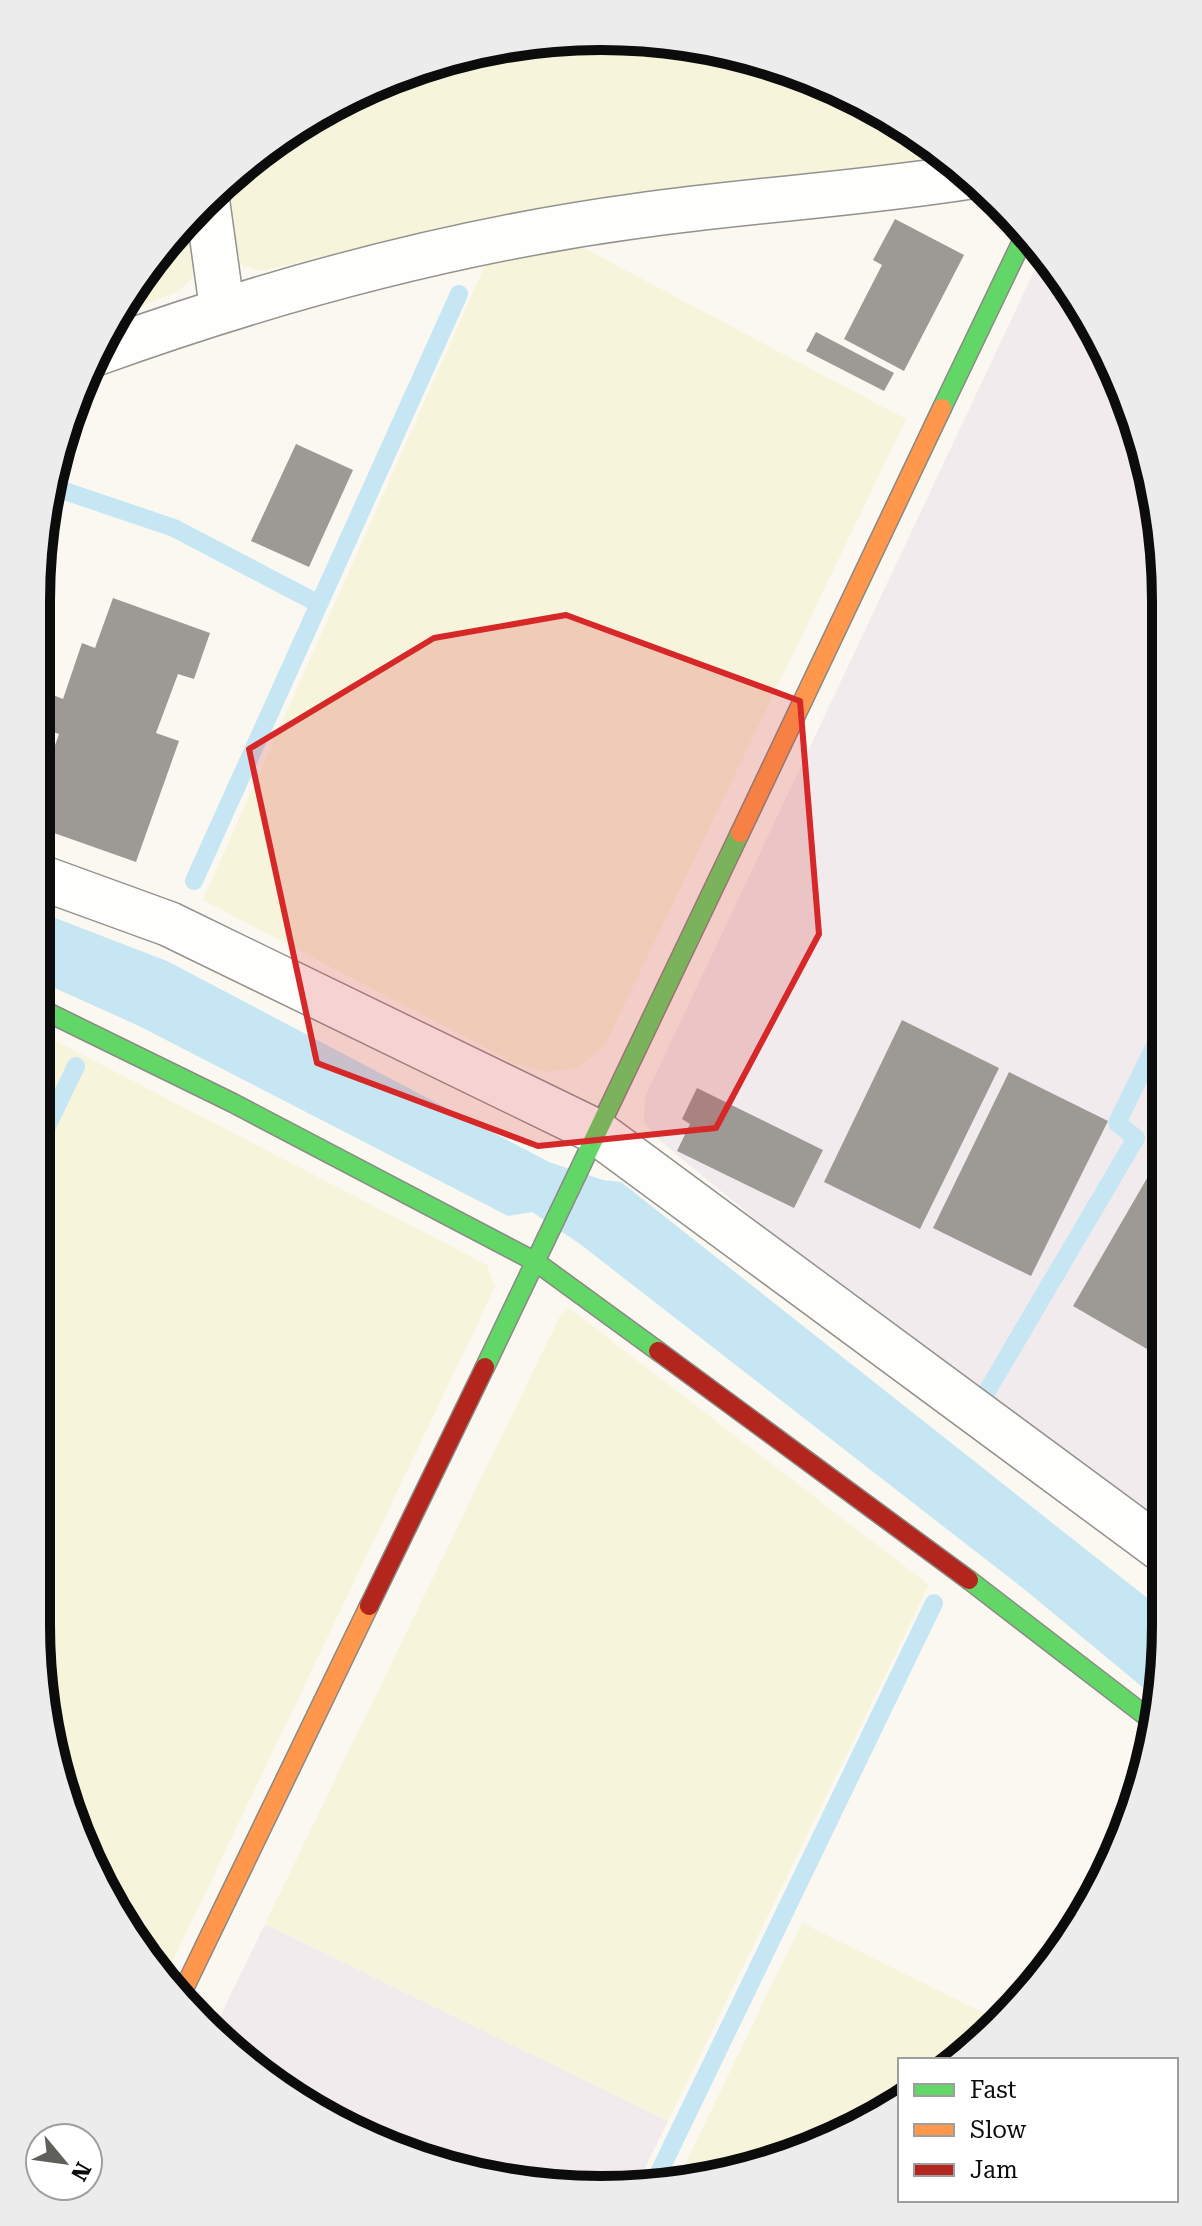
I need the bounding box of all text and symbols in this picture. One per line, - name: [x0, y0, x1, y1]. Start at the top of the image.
- legend: [898, 2058, 1178, 2202]
- text: Fast: [970, 2076, 1017, 2104]
- text: Slow: [970, 2116, 1027, 2144]
- north arrow: [24, 2122, 104, 2202]
- text: Jam: [970, 2156, 1018, 2184]
- text: N: [66, 2158, 96, 2185]

